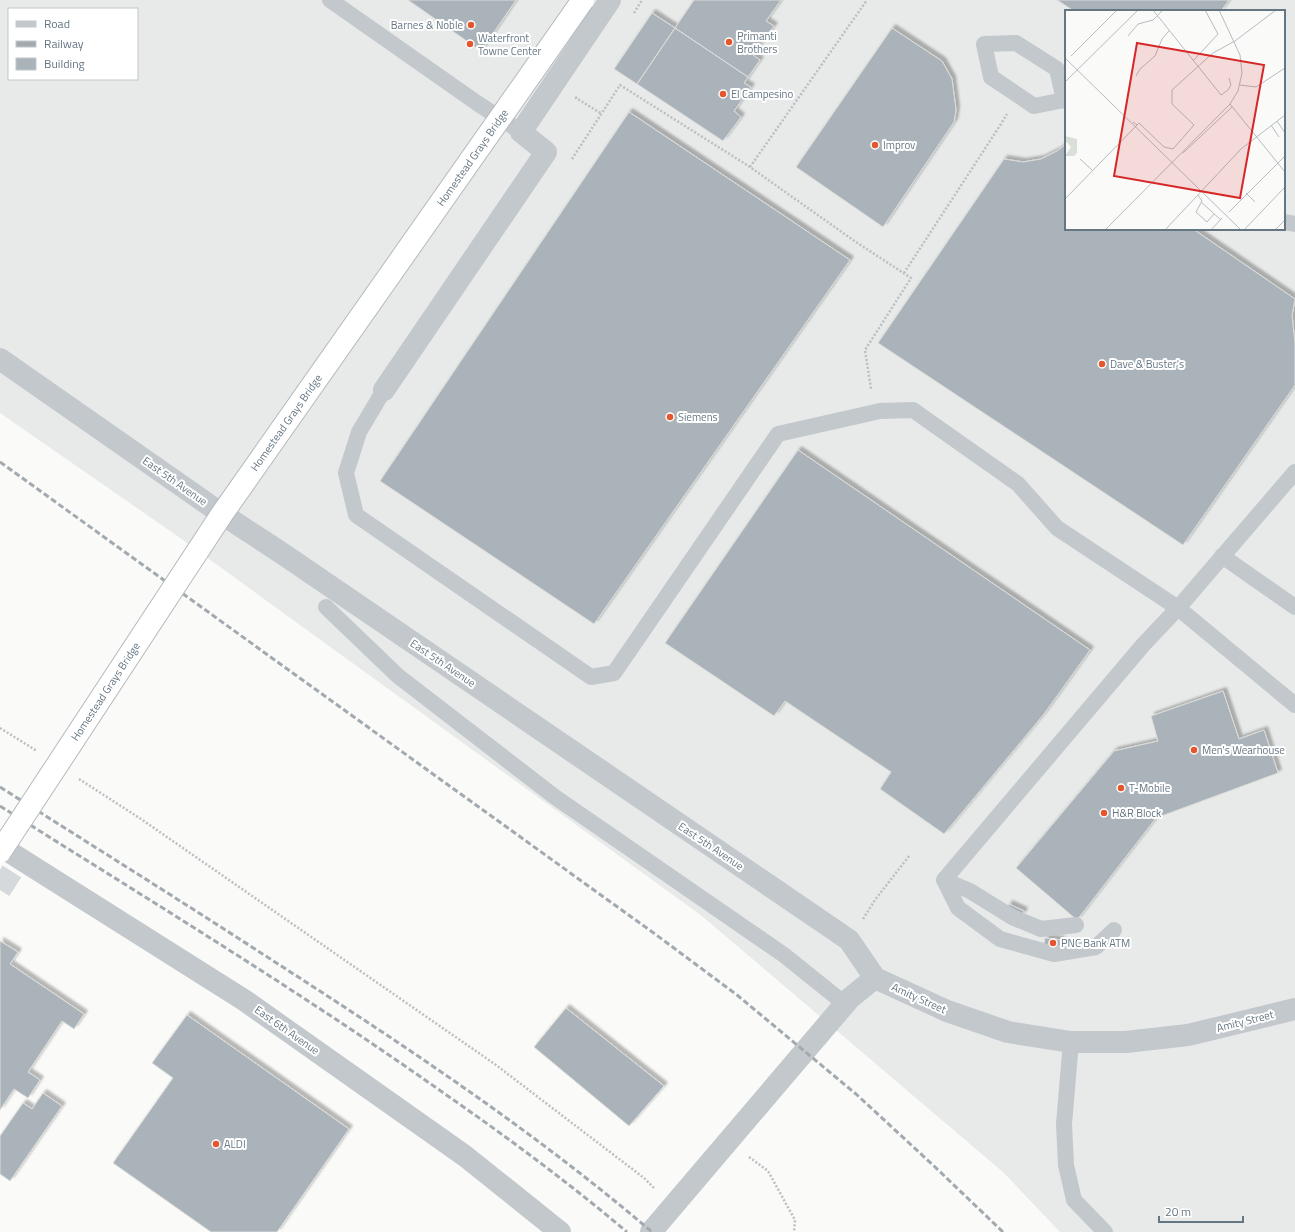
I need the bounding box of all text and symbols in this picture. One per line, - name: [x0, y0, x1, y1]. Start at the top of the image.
- legend: [8, 8, 138, 80]
- inset map: [1065, 10, 1285, 230]
- text: Road: [44, 14, 70, 33]
- place label: Barnes & Noble: [391, 17, 463, 33]
- marker: Barnes & Noble: [466, 20, 476, 30]
- place label: Primanti Brothers: [737, 28, 777, 57]
- place label: Waterfront Towne Center: [478, 30, 542, 59]
- text: Railway: [44, 34, 84, 53]
- marker: Primanti Brothers: [724, 37, 734, 47]
- marker: Waterfront Towne Center: [465, 39, 475, 49]
- text: Building: [44, 54, 85, 73]
- place label: El Campesino: [731, 86, 794, 102]
- marker: El Campesino: [718, 89, 728, 99]
- street label: Homestead Grays Bridge: [433, 105, 512, 209]
- place label: Improv: [883, 137, 916, 153]
- marker: Improv: [870, 140, 880, 150]
- place label: Dave & Buster's: [1110, 356, 1184, 372]
- marker: Dave & Buster's: [1097, 359, 1107, 369]
- street label: Homestead Grays Bridge: [246, 371, 326, 474]
- place label: Siemens: [678, 409, 718, 425]
- marker: Siemens: [665, 412, 675, 422]
- street label: East 5th Avenue: [139, 453, 211, 510]
- street label: East 5th Avenue: [407, 635, 479, 691]
- street label: Homestead Grays Bridge: [67, 639, 144, 744]
- place label: Men's Wearhouse: [1202, 742, 1285, 758]
- marker: Men's Wearhouse: [1189, 745, 1199, 755]
- place label: T-Mobile: [1129, 780, 1171, 796]
- marker: T-Mobile: [1116, 783, 1126, 793]
- place label: H&R Block: [1112, 805, 1162, 821]
- marker: H&R Block: [1099, 808, 1109, 818]
- street label: East 5th Avenue: [675, 818, 747, 874]
- place label: PNC Bank ATM: [1061, 935, 1130, 951]
- marker: PNC Bank ATM: [1048, 938, 1058, 948]
- street label: Amity Street: [889, 979, 949, 1017]
- street label: East 6th Avenue: [251, 1002, 323, 1059]
- street label: Amity Street: [1215, 1006, 1275, 1036]
- place label: ALDI: [224, 1136, 246, 1152]
- marker: ALDI: [211, 1139, 221, 1149]
- scale bar: [1159, 1198, 1243, 1224]
- text: 20 m: [1165, 1202, 1191, 1221]

